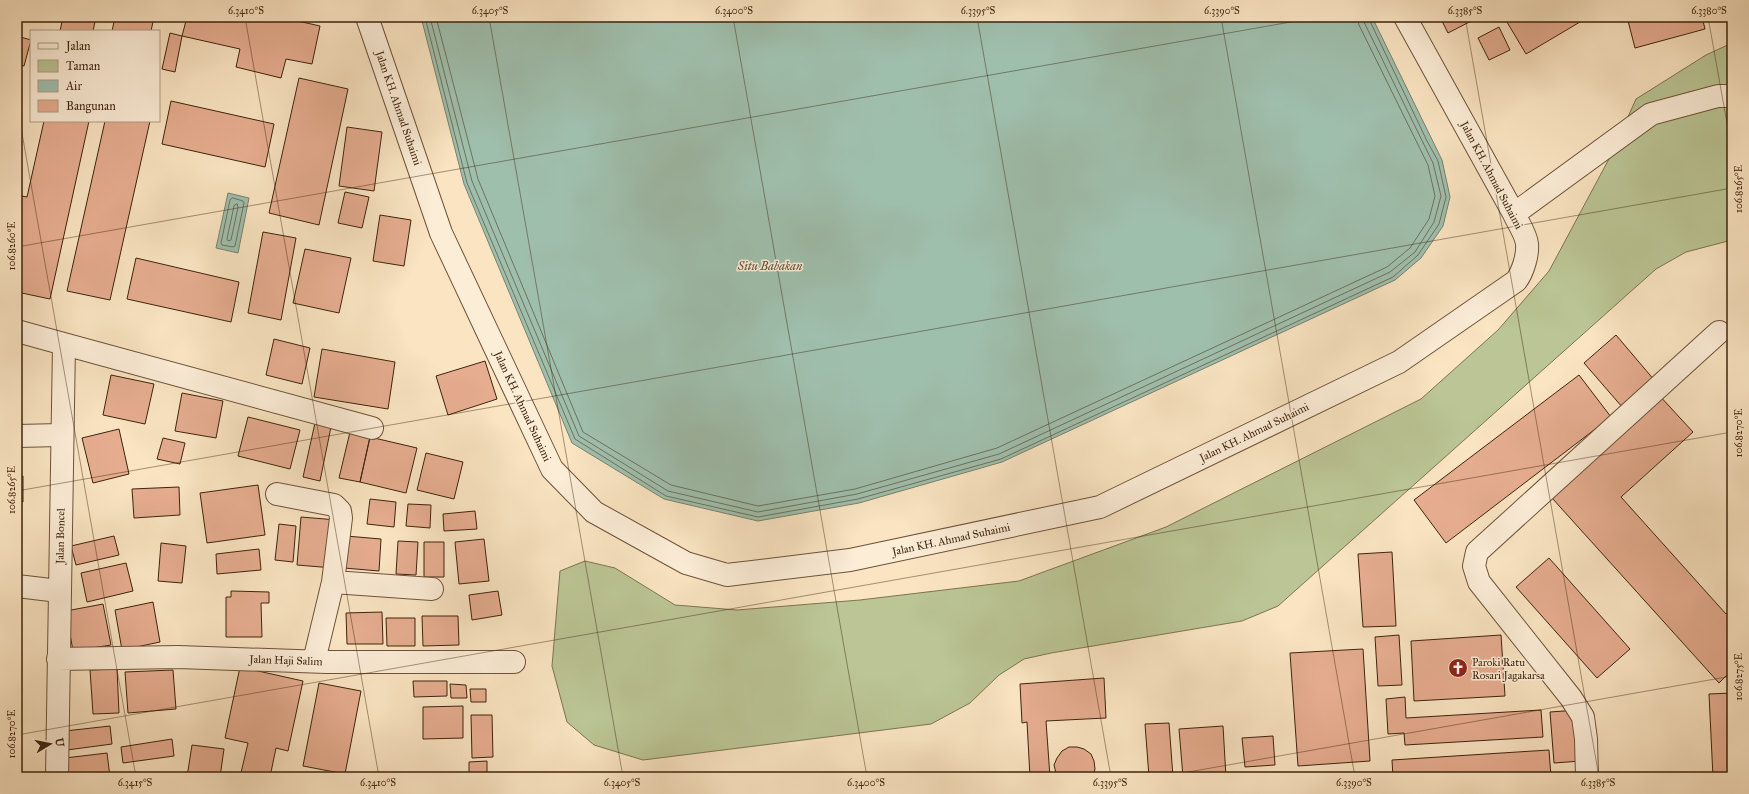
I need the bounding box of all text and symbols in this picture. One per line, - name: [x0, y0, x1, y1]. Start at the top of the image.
- text: 6.3410°S: [228, 5, 264, 17]
- text: 6.3405°S: [472, 5, 509, 17]
- text: 6.3400°S: [715, 5, 753, 17]
- text: 6.3395°S: [961, 5, 996, 17]
- text: 6.3390°S: [1204, 5, 1240, 17]
- text: 6.3385°S: [1448, 5, 1483, 17]
- text: 6.3380°S: [1691, 5, 1727, 17]
- legend: [30, 30, 160, 122]
- text: Jalan: [64, 39, 91, 54]
- street label: Jalan KH. Ahmad Suhaimi: [372, 48, 424, 167]
- text: Taman: [66, 59, 101, 73]
- text: Air: [65, 79, 82, 93]
- text: Bangunan: [66, 99, 116, 114]
- street label: Jalan KH. Ahmad Suhaimi: [1456, 118, 1526, 232]
- text: 106.8265°E: [1733, 165, 1745, 213]
- text: 106.8260°E: [6, 222, 18, 270]
- water label: Situ Babakan: [737, 259, 803, 273]
- street label: Jalan KH. Ahmad Suhaimi: [490, 348, 554, 464]
- street label: Jalan KH. Ahmad Suhaimi: [1196, 400, 1312, 466]
- text: 106.8270°E: [1733, 409, 1745, 457]
- text: 106.8265°E: [6, 466, 18, 514]
- street label: Jalan Boncel: [53, 508, 68, 565]
- street label: Jalan KH. Ahmad Suhaimi: [890, 521, 1011, 560]
- street label: Jalan Haji Salim: [248, 653, 324, 669]
- text: 106.8275°E: [1733, 653, 1745, 701]
- place label: Paroki Ratu Rosari Jagakarsa: [1472, 656, 1545, 683]
- church icon: Paroki Ratu Rosari Jagakarsa: [1447, 657, 1469, 679]
- text: 106.8270°E: [6, 710, 18, 758]
- north arrow: [30, 724, 70, 764]
- text: U: [52, 737, 67, 748]
- text: 6.3415°S: [118, 777, 153, 789]
- text: 6.3410°S: [360, 777, 396, 789]
- text: 6.3405°S: [604, 777, 641, 789]
- text: 6.3400°S: [847, 777, 885, 789]
- text: 6.3395°S: [1093, 777, 1128, 789]
- text: 6.3390°S: [1336, 777, 1372, 789]
- text: 6.3385°S: [1581, 777, 1616, 789]

